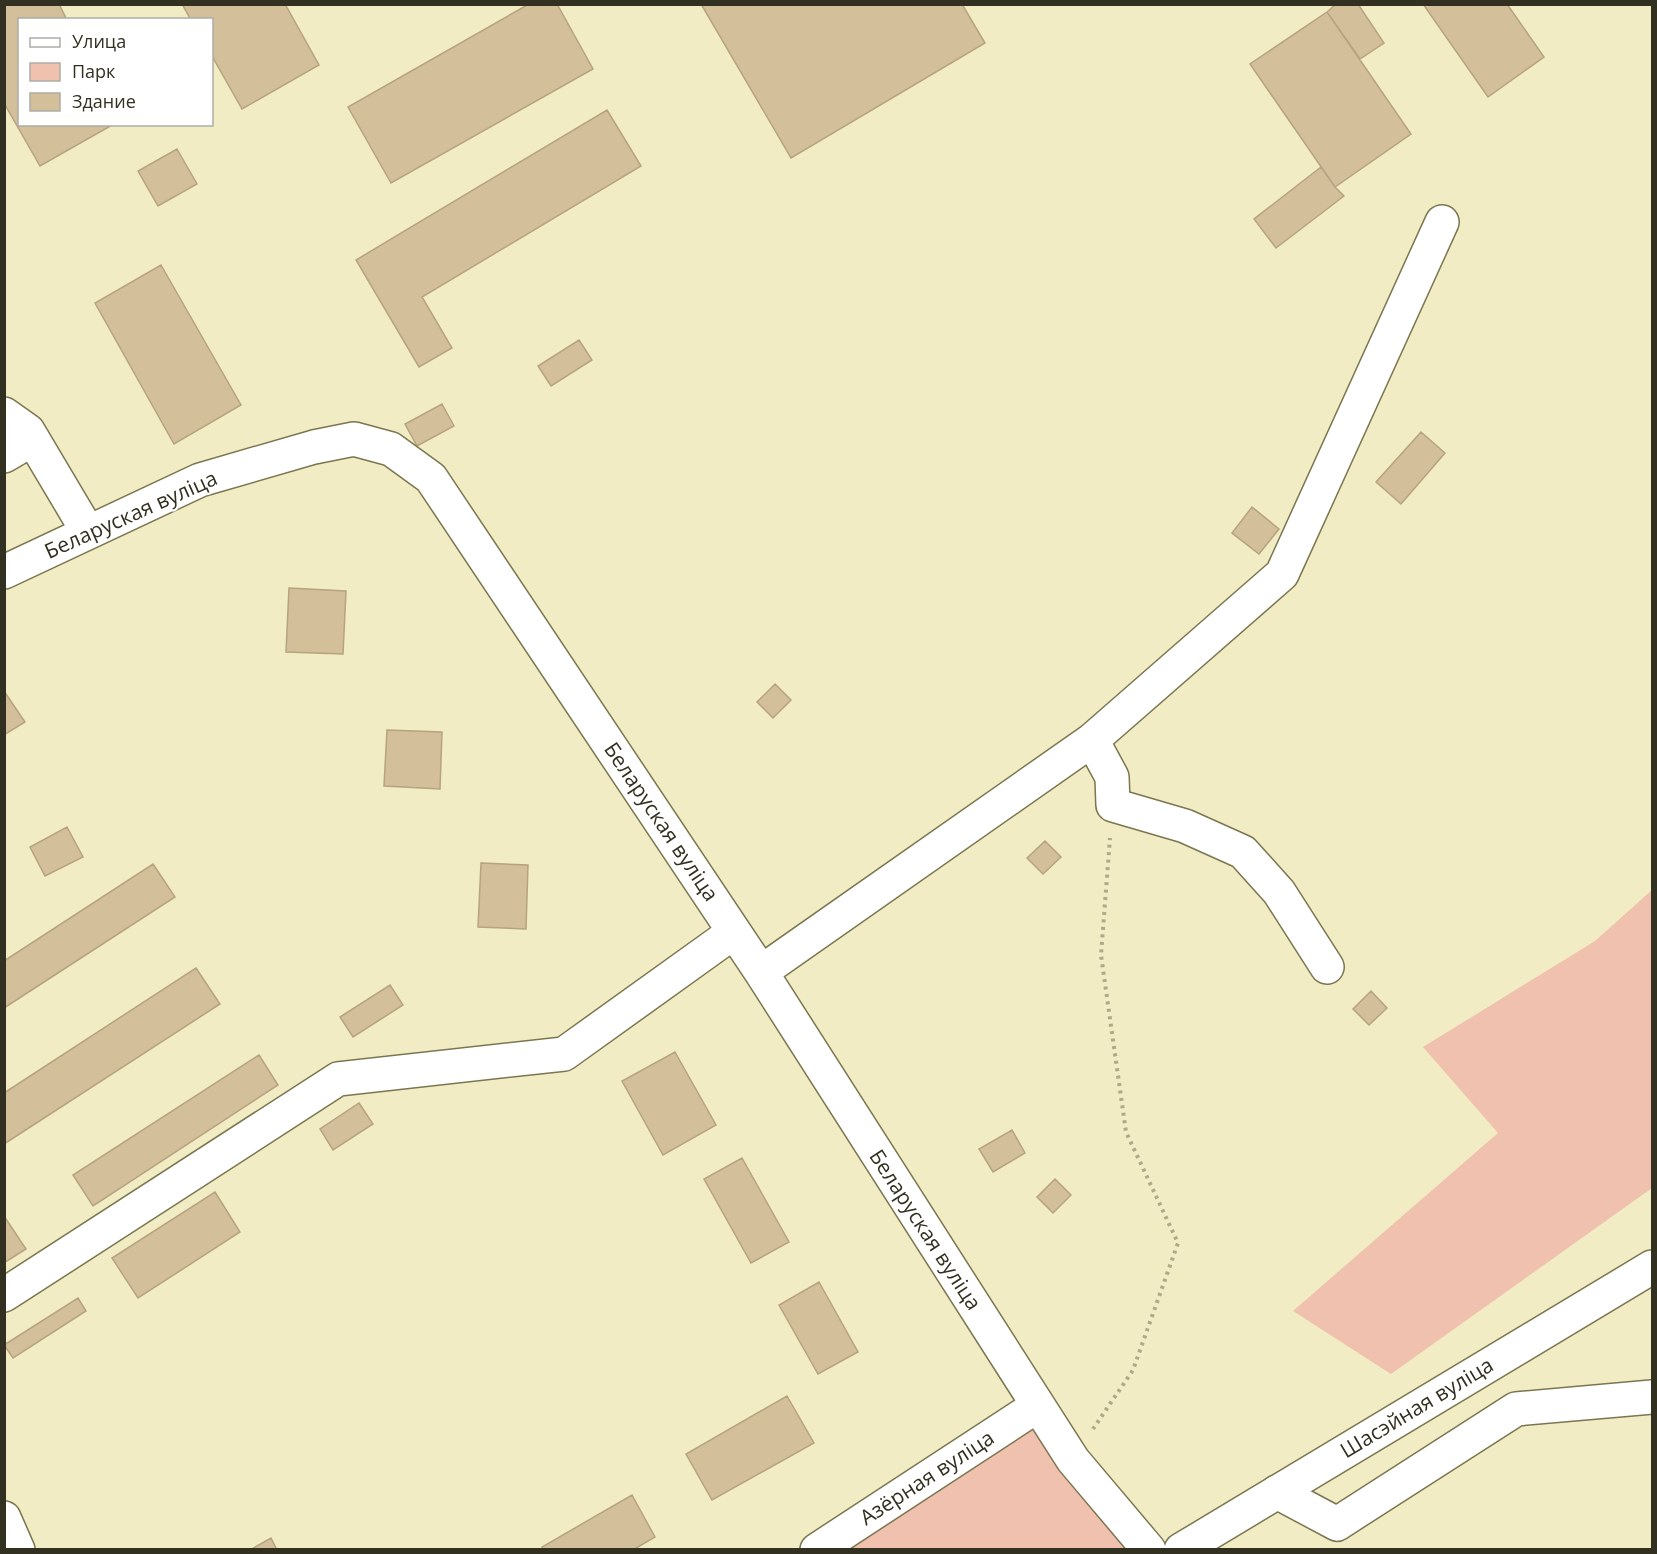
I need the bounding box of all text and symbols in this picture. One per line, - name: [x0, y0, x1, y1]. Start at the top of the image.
- legend: [18, 18, 213, 126]
- text: Улица: [72, 29, 126, 53]
- text: Парк: [72, 59, 116, 83]
- text: Здание: [72, 89, 136, 113]
- street label: Беларуская вуліца: [40, 463, 221, 565]
- street label: Беларуская вуліца: [598, 736, 725, 906]
- street label: Беларуская вуліца: [863, 1144, 988, 1315]
- street label: Шасэйная вуліца: [1335, 1350, 1498, 1464]
- street label: Азёрная вуліца: [854, 1423, 999, 1531]

